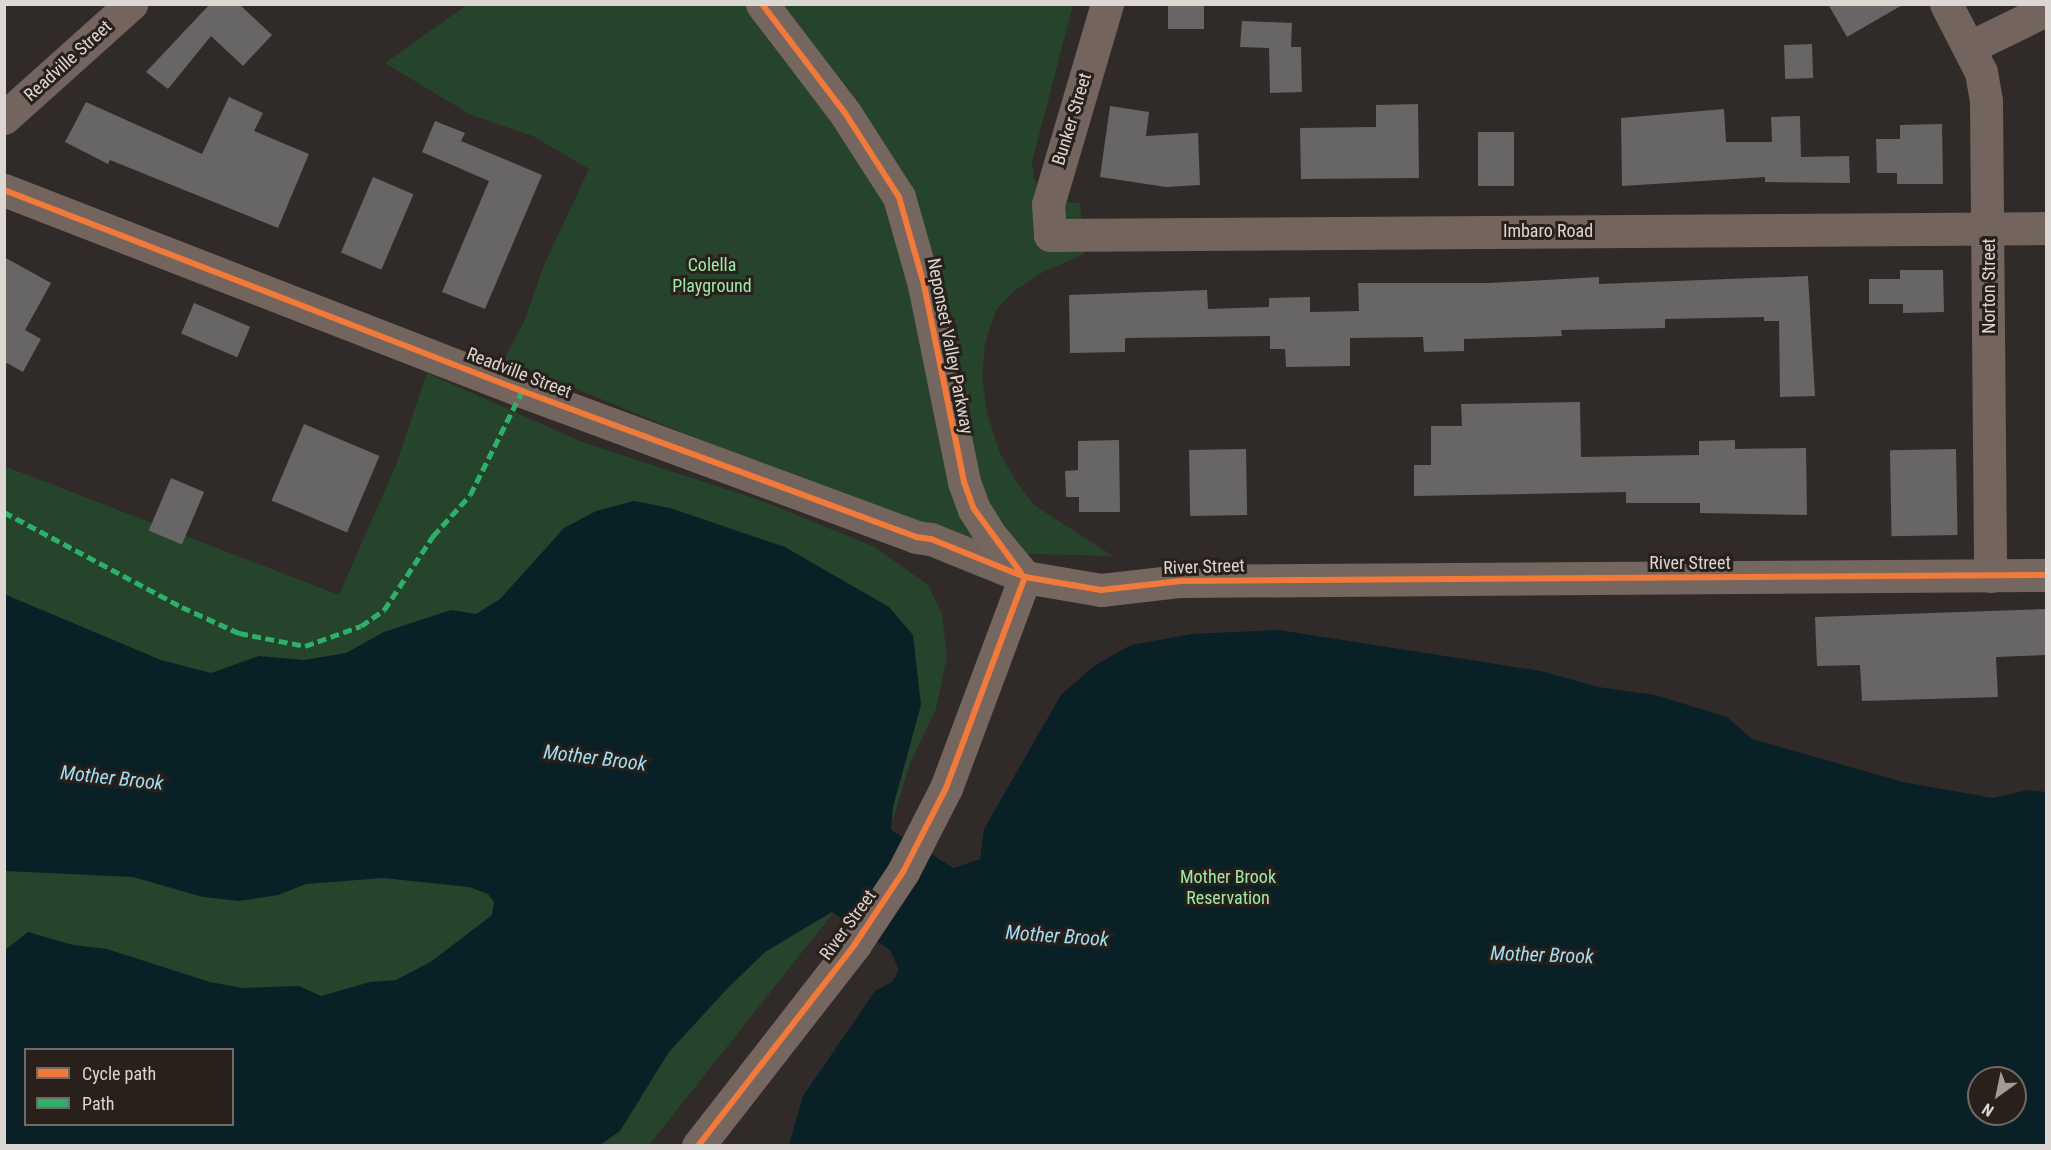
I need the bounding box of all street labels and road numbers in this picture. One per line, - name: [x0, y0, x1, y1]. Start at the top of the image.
- street label: Readville Street: [20, 16, 116, 106]
- street label: Bunker Street: [1048, 70, 1096, 168]
- street label: Imbaro Road: [1503, 220, 1593, 242]
- street label: Norton Street: [1978, 238, 2000, 334]
- street label: Neponset Valley Parkway: [922, 256, 978, 436]
- street label: Readville Street: [464, 343, 574, 403]
- street label: River Street: [1649, 552, 1731, 574]
- street label: River Street: [1163, 555, 1245, 579]
- street label: River Street: [815, 886, 881, 964]

